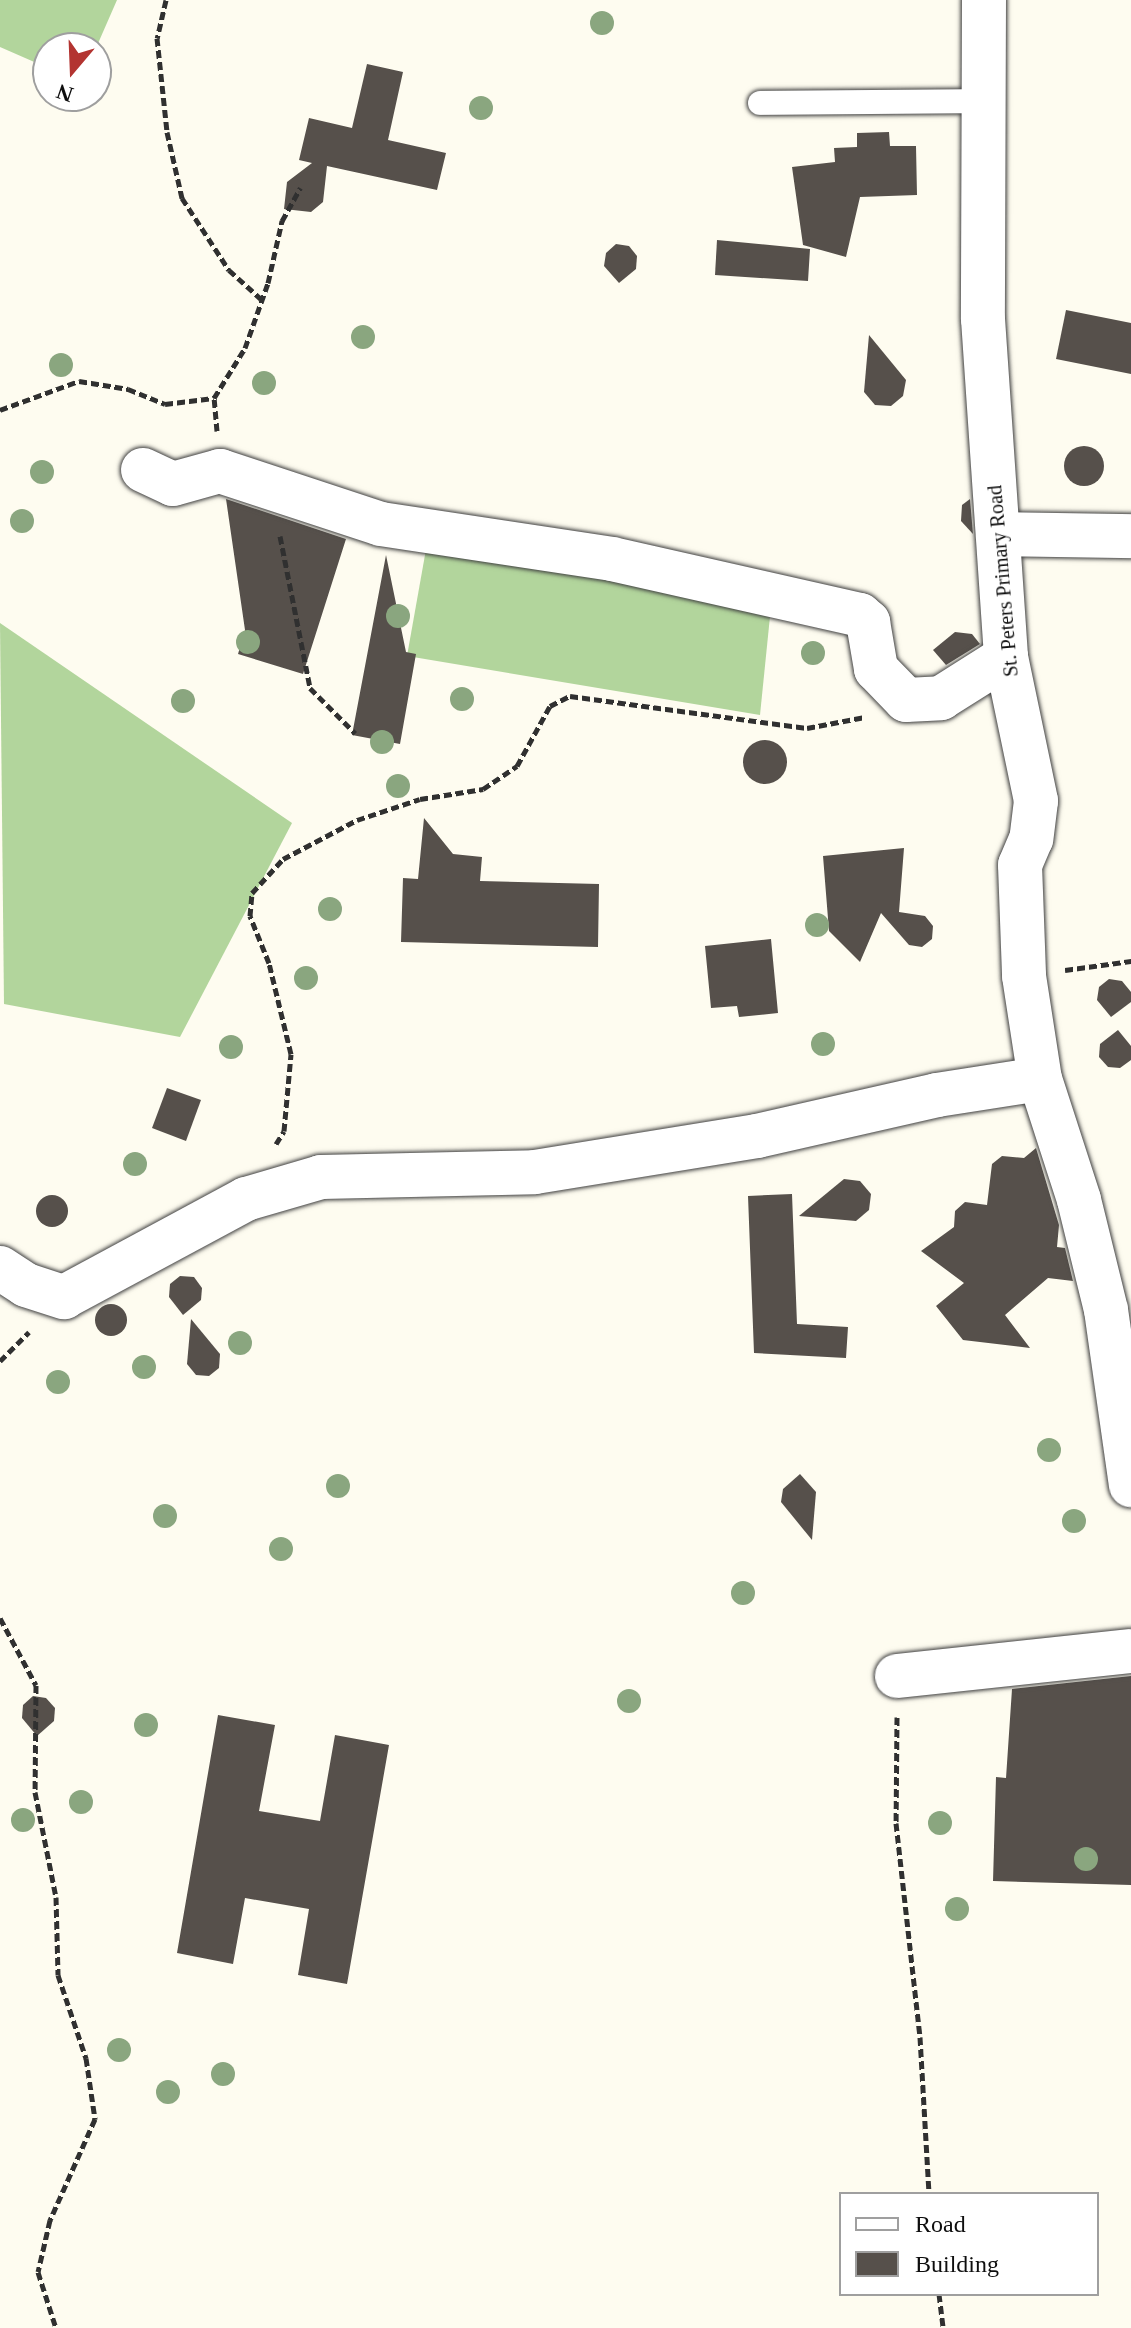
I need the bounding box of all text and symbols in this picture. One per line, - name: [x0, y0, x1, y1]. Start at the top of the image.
- north arrow: [32, 32, 112, 112]
- text: N: [53, 79, 76, 108]
- street label: St. Peters Primary Road: [983, 484, 1023, 678]
- legend: [839, 2192, 1099, 2296]
- text: Road: [915, 2211, 966, 2237]
- text: Building: [915, 2251, 999, 2277]

